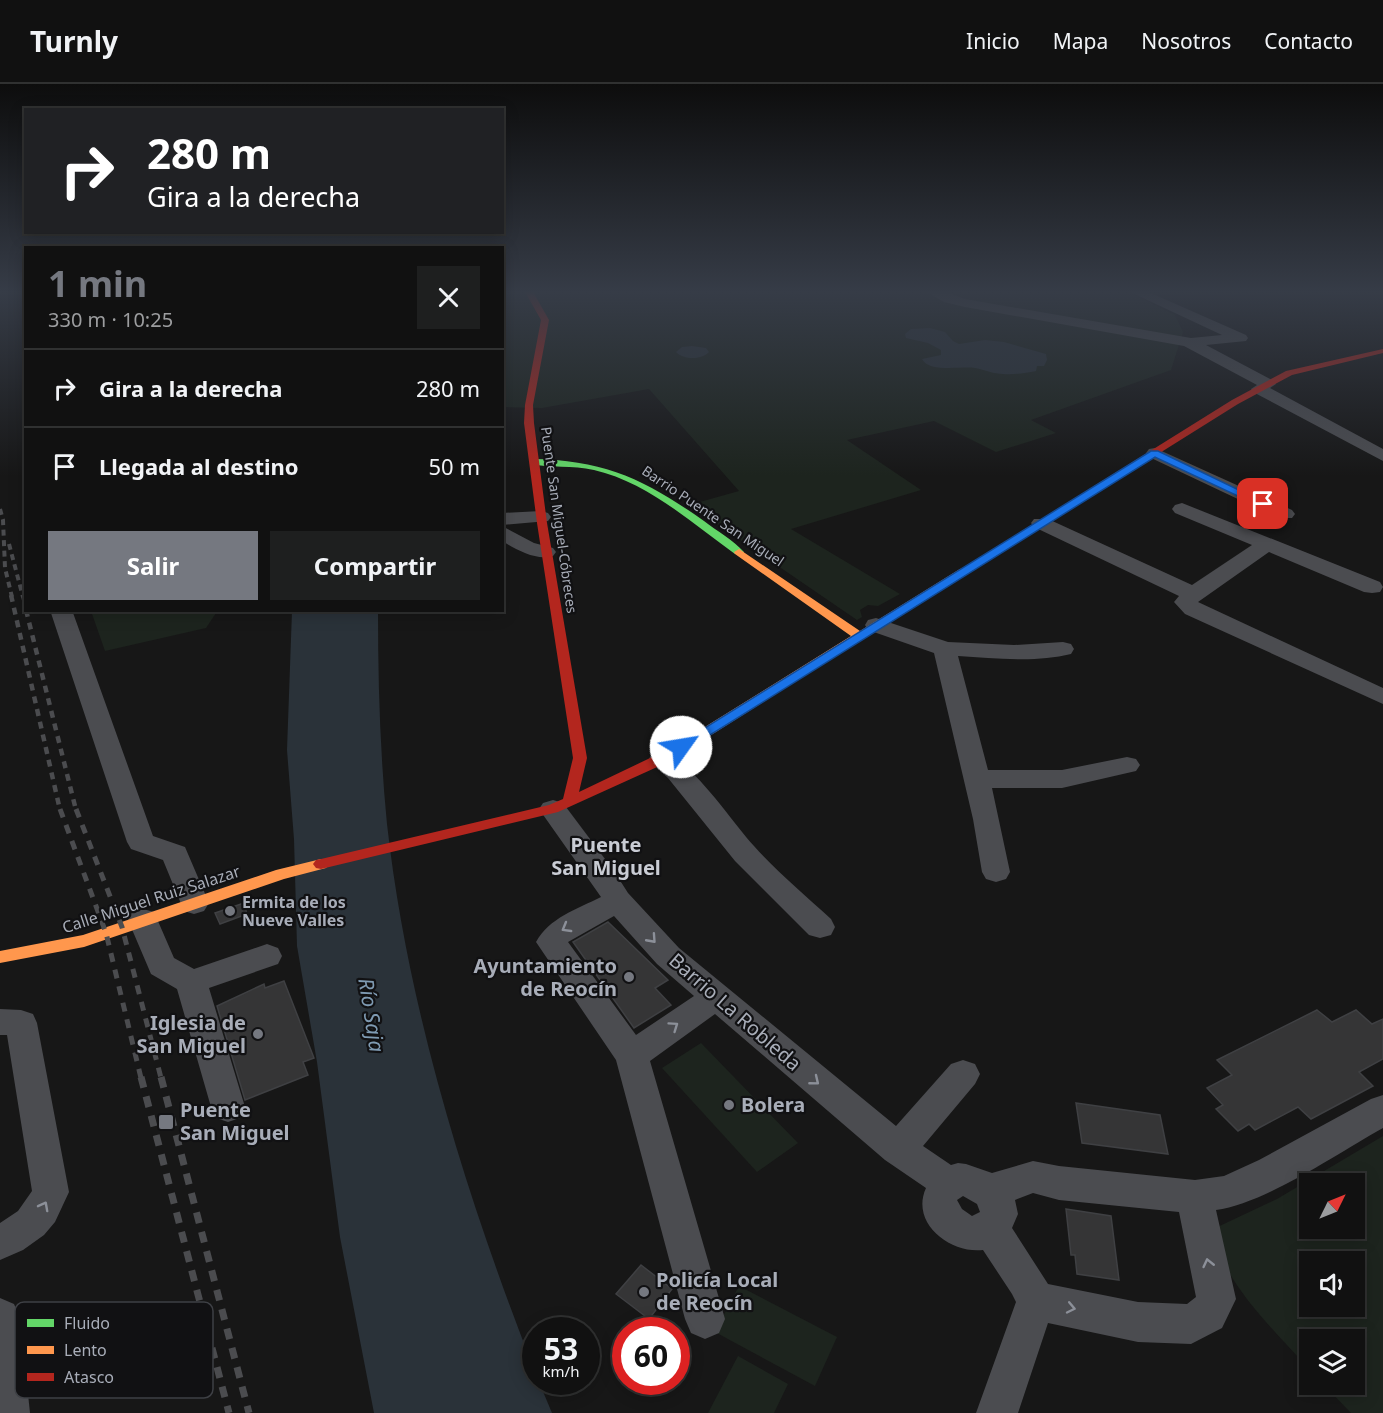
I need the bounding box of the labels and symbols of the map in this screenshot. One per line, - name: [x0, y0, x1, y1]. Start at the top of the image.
- street label: Puente San Miguel-Cóbreces: [537, 425, 582, 615]
- street label: Barrio Puente San Miguel: [639, 461, 788, 570]
- pin: [1237, 478, 1288, 529]
- position arrow: [649, 715, 713, 779]
- district label: Puente San Miguel: [551, 831, 661, 881]
- street label: Calle Miguel Ruiz Salazar: [59, 860, 243, 938]
- place label: Ermita de los Nueve Valles: [242, 891, 346, 931]
- marker: Ermita de los Nueve Valles: [223, 904, 237, 918]
- one-way arrow: [562, 921, 572, 933]
- one-way arrow: [645, 932, 656, 943]
- street label: Barrio La Robleda: [663, 947, 807, 1077]
- place label: Ayuntamiento de Reocín: [473, 952, 617, 1002]
- marker: Ayuntamiento de Reocín: [622, 970, 636, 984]
- water label: Río Saja: [352, 976, 392, 1054]
- place label: Iglesia de San Miguel: [136, 1009, 246, 1059]
- one-way arrow: [667, 1022, 678, 1033]
- marker: Iglesia de San Miguel: [251, 1027, 265, 1041]
- one-way arrow: [808, 1073, 819, 1084]
- place label: Bolera: [741, 1091, 805, 1118]
- place label: Puente San Miguel: [180, 1096, 290, 1146]
- marker: Bolera: [722, 1098, 736, 1112]
- marker: Puente San Miguel: [157, 1113, 175, 1131]
- north arrow: [1299, 1173, 1365, 1239]
- one-way arrow: [37, 1202, 48, 1212]
- one-way arrow: [1202, 1258, 1215, 1268]
- place label: Policía Local de Reocín: [656, 1266, 778, 1316]
- marker: Policía Local de Reocín: [637, 1285, 651, 1299]
- one-way arrow: [1066, 1301, 1076, 1314]
- legend: [15, 1302, 213, 1398]
- text: Fluido: [64, 1312, 110, 1334]
- speed limit sign: 60: [612, 1317, 690, 1395]
- text: Lento: [64, 1339, 107, 1361]
- text: Atasco: [64, 1366, 114, 1388]

